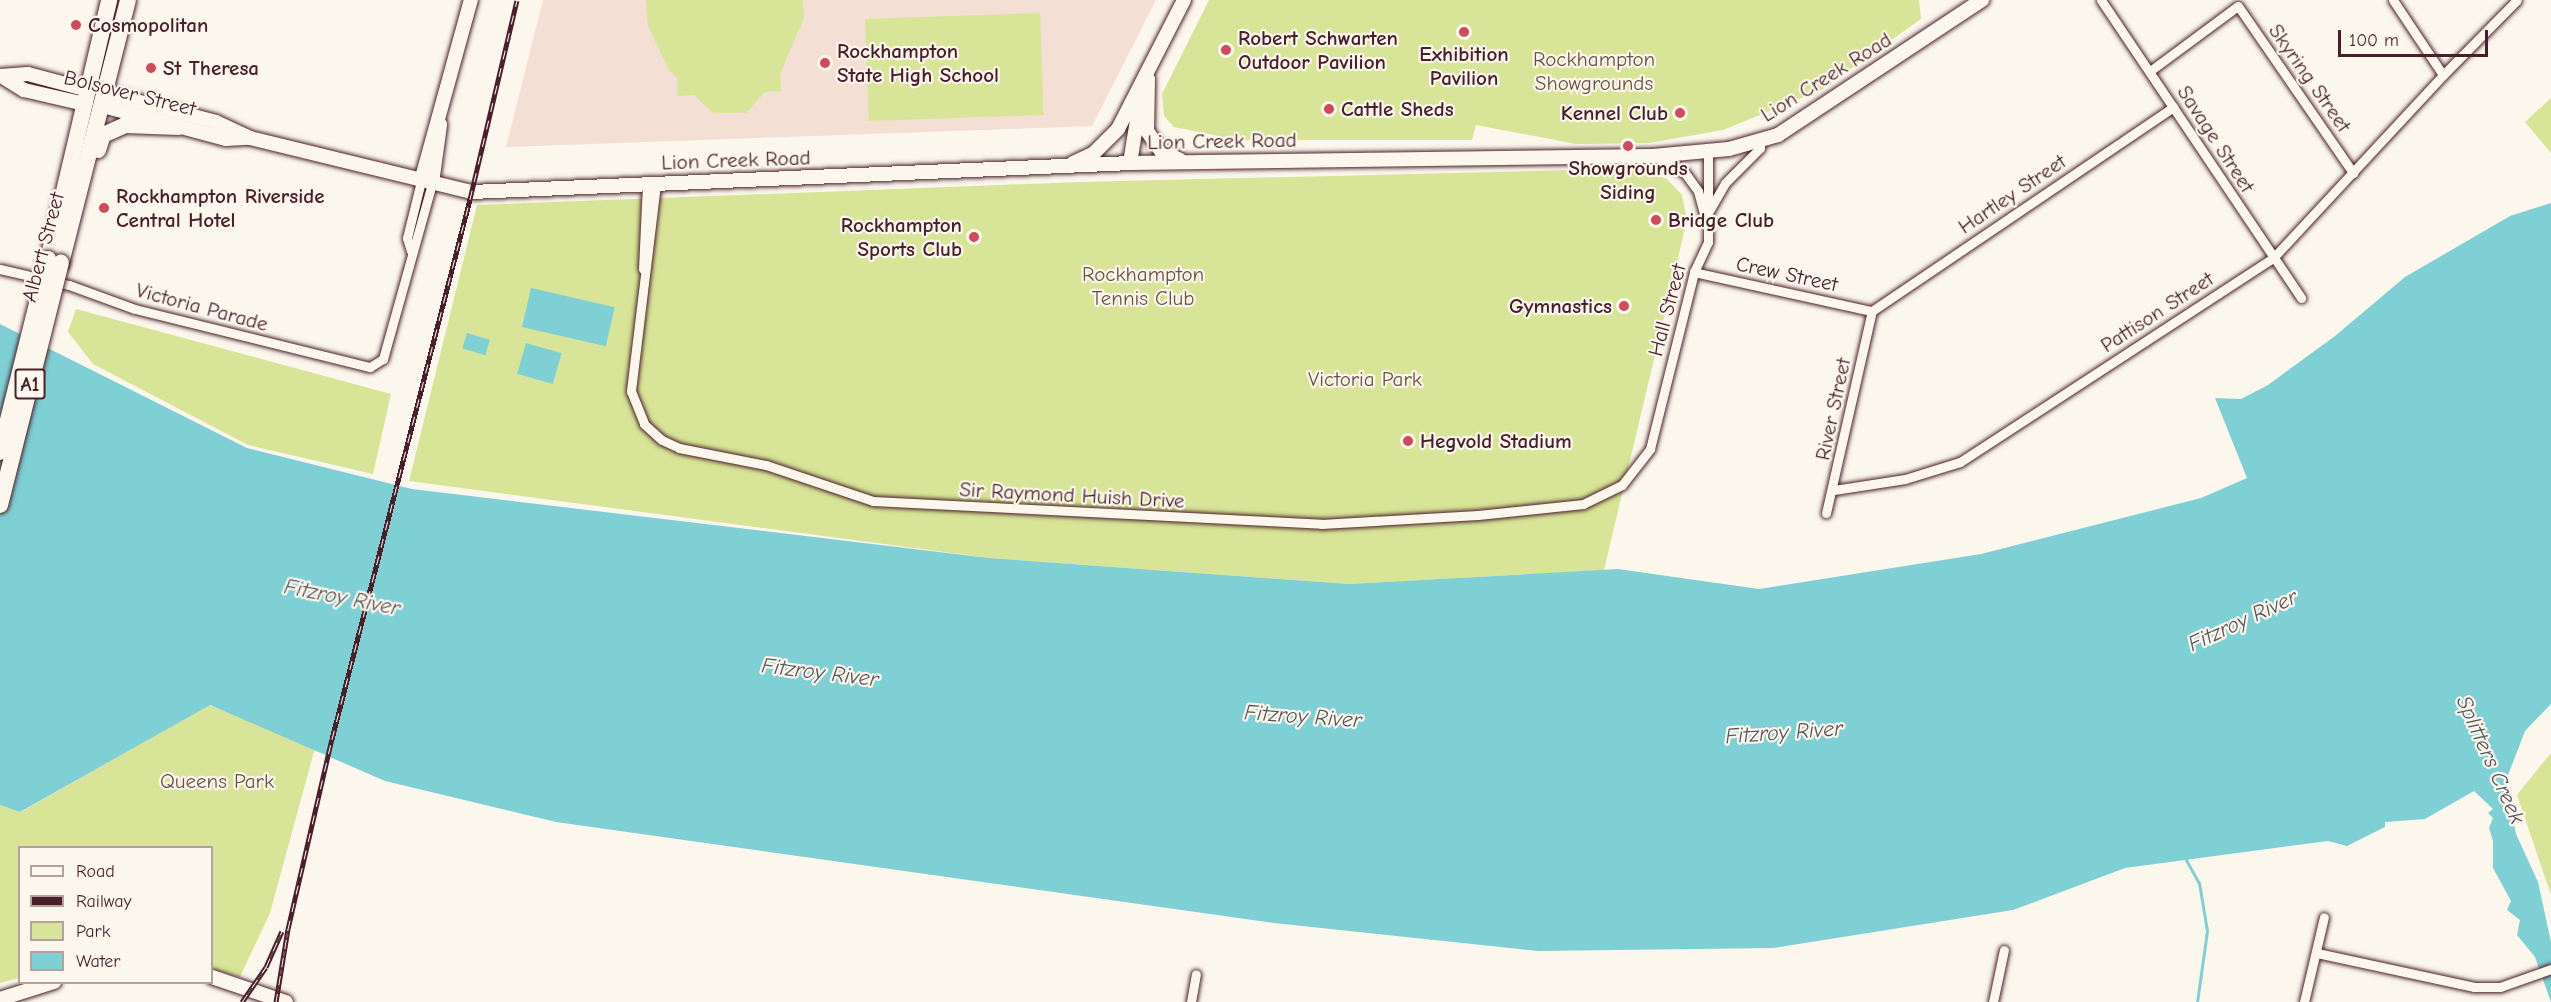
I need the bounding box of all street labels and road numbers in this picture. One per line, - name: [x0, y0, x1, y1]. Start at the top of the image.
- street label: Skyring Street: [2263, 19, 2357, 137]
- street label: Lion Creek Road: [1756, 27, 1896, 127]
- street label: Bolsover Street: [61, 64, 199, 122]
- street label: Savage Street: [2172, 81, 2260, 197]
- street label: Lion Creek Road: [1147, 127, 1297, 155]
- street label: Lion Creek Road: [661, 145, 811, 175]
- street label: Hartley Street: [1953, 149, 2071, 239]
- street label: Albert Street: [16, 189, 70, 305]
- street label: Crew Street: [1734, 251, 1840, 297]
- street label: Hall Street: [1643, 261, 1691, 359]
- street label: Pattison Street: [2096, 266, 2218, 358]
- street label: Victoria Parade: [133, 277, 271, 337]
- street label: River Street: [1810, 355, 1856, 463]
- road number: A1: [14, 367, 46, 401]
- street label: Sir Raymond Huish Drive: [959, 477, 1185, 513]

